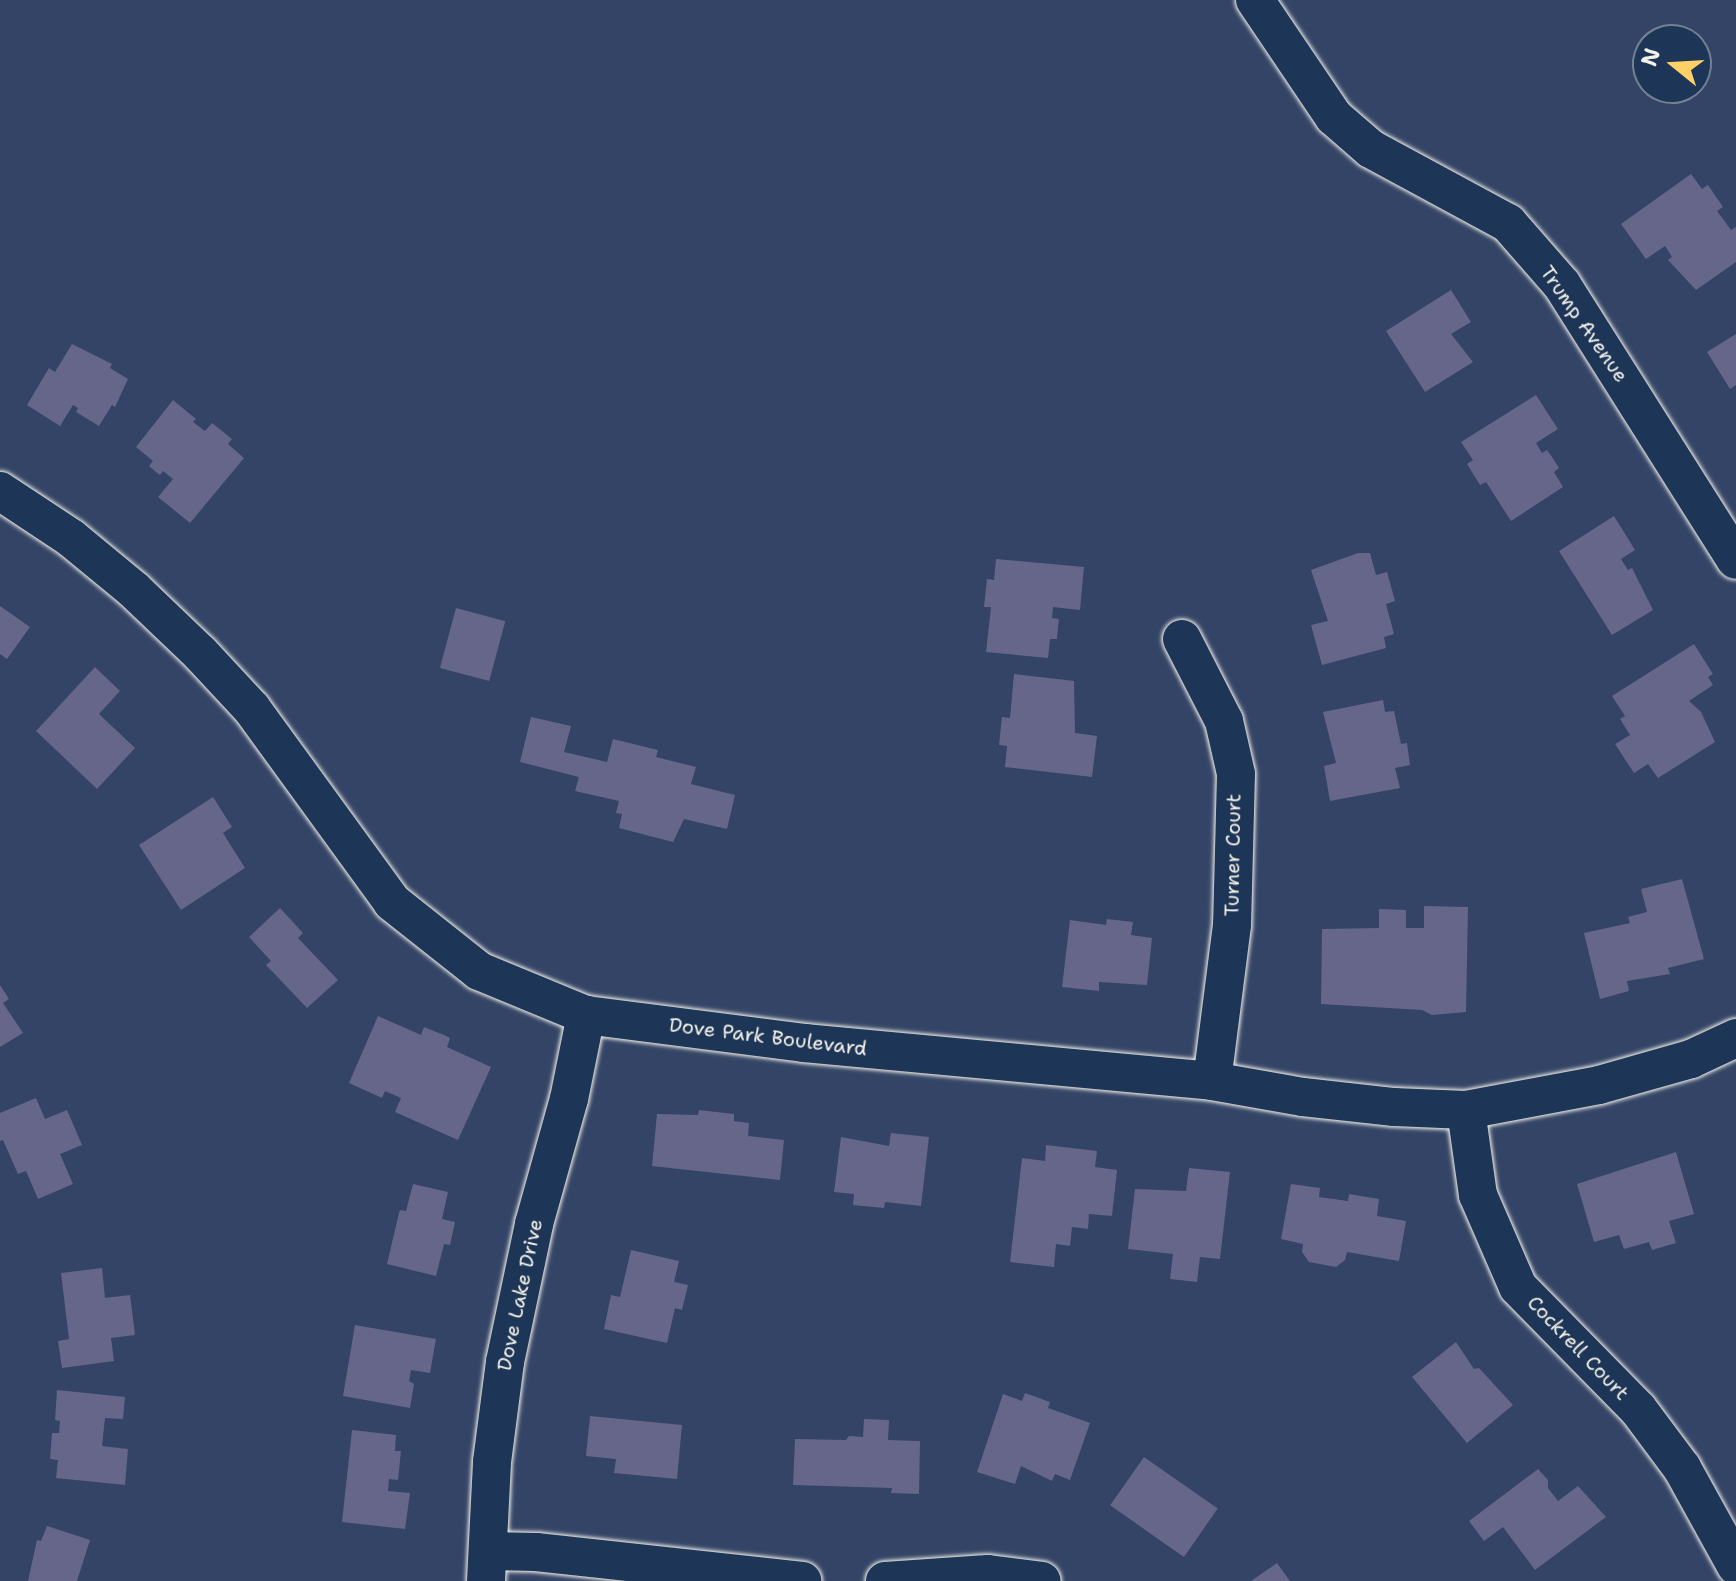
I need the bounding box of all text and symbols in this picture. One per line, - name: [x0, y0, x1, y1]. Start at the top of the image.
- north arrow: [1632, 24, 1712, 104]
- text: N: [1634, 44, 1667, 70]
- street label: Trump Avenue: [1535, 261, 1633, 387]
- street label: Turner Court: [1220, 794, 1246, 916]
- street label: Dove Park Boulevard: [668, 1013, 868, 1061]
- street label: Dove Lake Drive: [492, 1217, 548, 1373]
- street label: Cockrell Court: [1522, 1291, 1634, 1405]

